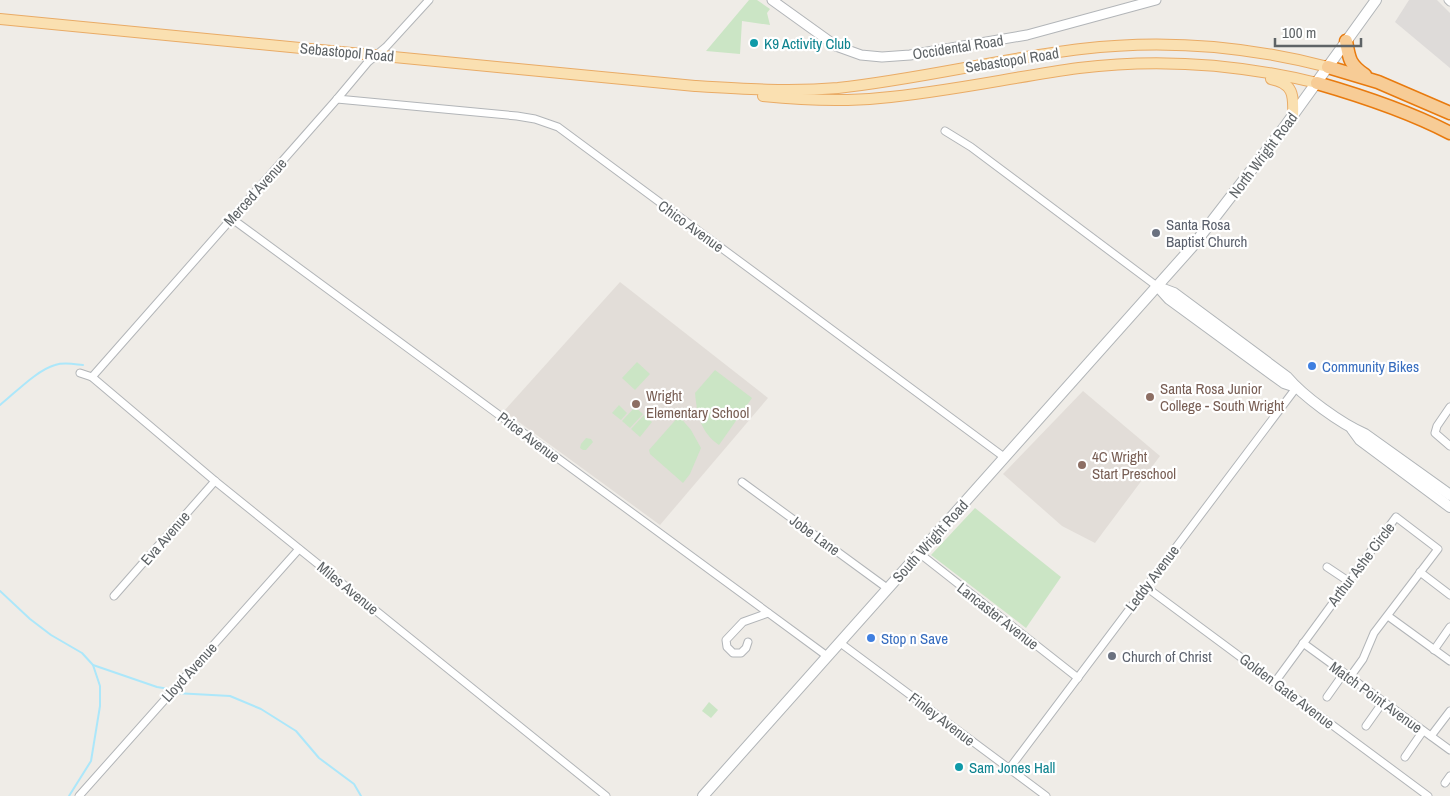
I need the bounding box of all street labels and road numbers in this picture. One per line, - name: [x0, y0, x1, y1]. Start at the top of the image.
- street label: Occidental Road: [911, 29, 1005, 65]
- street label: Sebastopol Road: [299, 37, 395, 67]
- street label: Sebastopol Road: [964, 42, 1060, 78]
- street label: North Wright Road: [1224, 108, 1302, 202]
- street label: Merced Avenue: [219, 153, 291, 231]
- street label: Chico Avenue: [654, 195, 728, 257]
- street label: Price Avenue: [494, 407, 565, 467]
- street label: South Wright Road: [887, 495, 973, 587]
- street label: Eva Avenue: [136, 506, 194, 570]
- street label: Jobe Lane: [786, 510, 845, 560]
- street label: Arthur Ashe Circle: [1322, 518, 1400, 611]
- street label: Leddy Avenue: [1120, 541, 1184, 615]
- street label: Miles Avenue: [313, 557, 383, 619]
- street label: Lancaster Avenue: [953, 577, 1043, 655]
- street label: Lloyd Avenue: [157, 637, 222, 706]
- street label: Golden Gate Avenue: [1235, 648, 1339, 734]
- street label: Match Point Avenue: [1325, 656, 1427, 738]
- street label: Finley Avenue: [905, 687, 979, 751]

